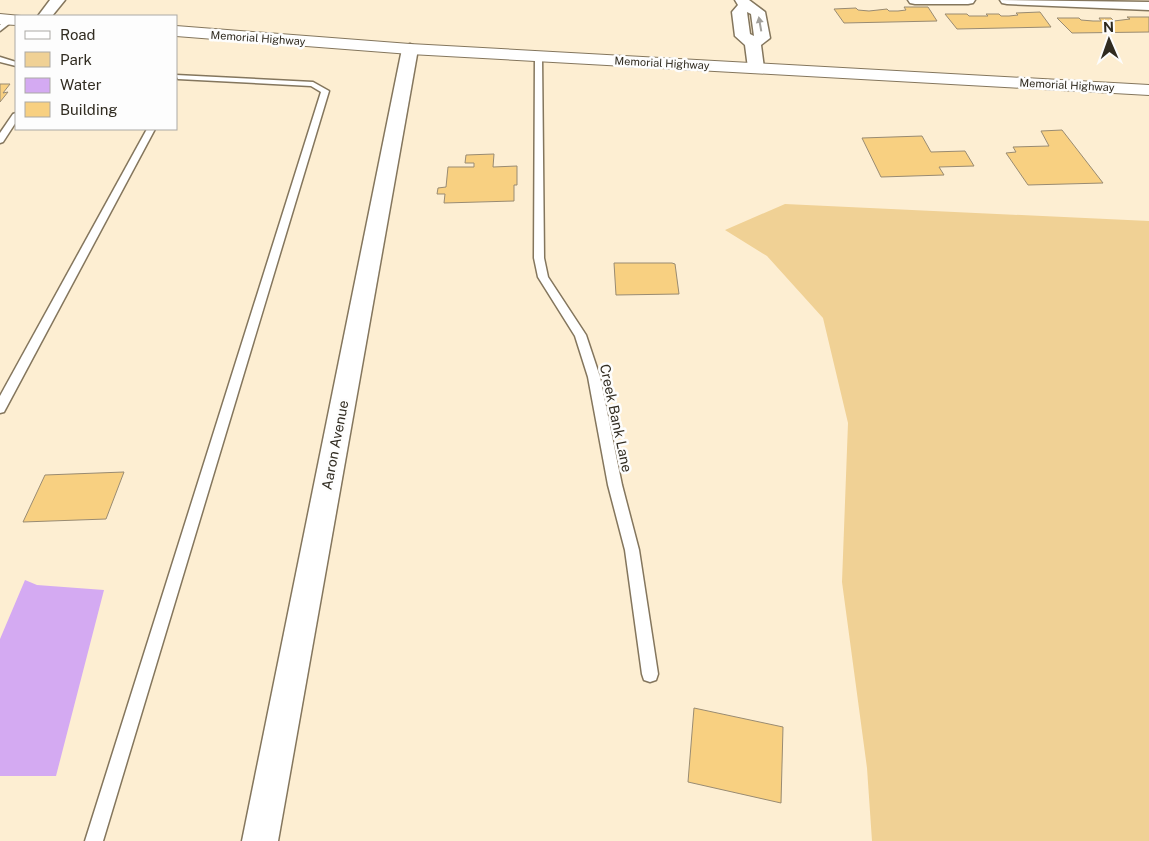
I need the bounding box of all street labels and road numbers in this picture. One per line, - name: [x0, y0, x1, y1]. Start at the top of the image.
- street label: Memorial Highway: [210, 29, 306, 47]
- street label: Memorial Highway: [614, 55, 710, 71]
- street label: Memorial Highway: [1019, 77, 1115, 93]
- street label: Creek Bank Lane: [597, 362, 635, 474]
- street label: Aaron Avenue: [319, 399, 352, 491]

